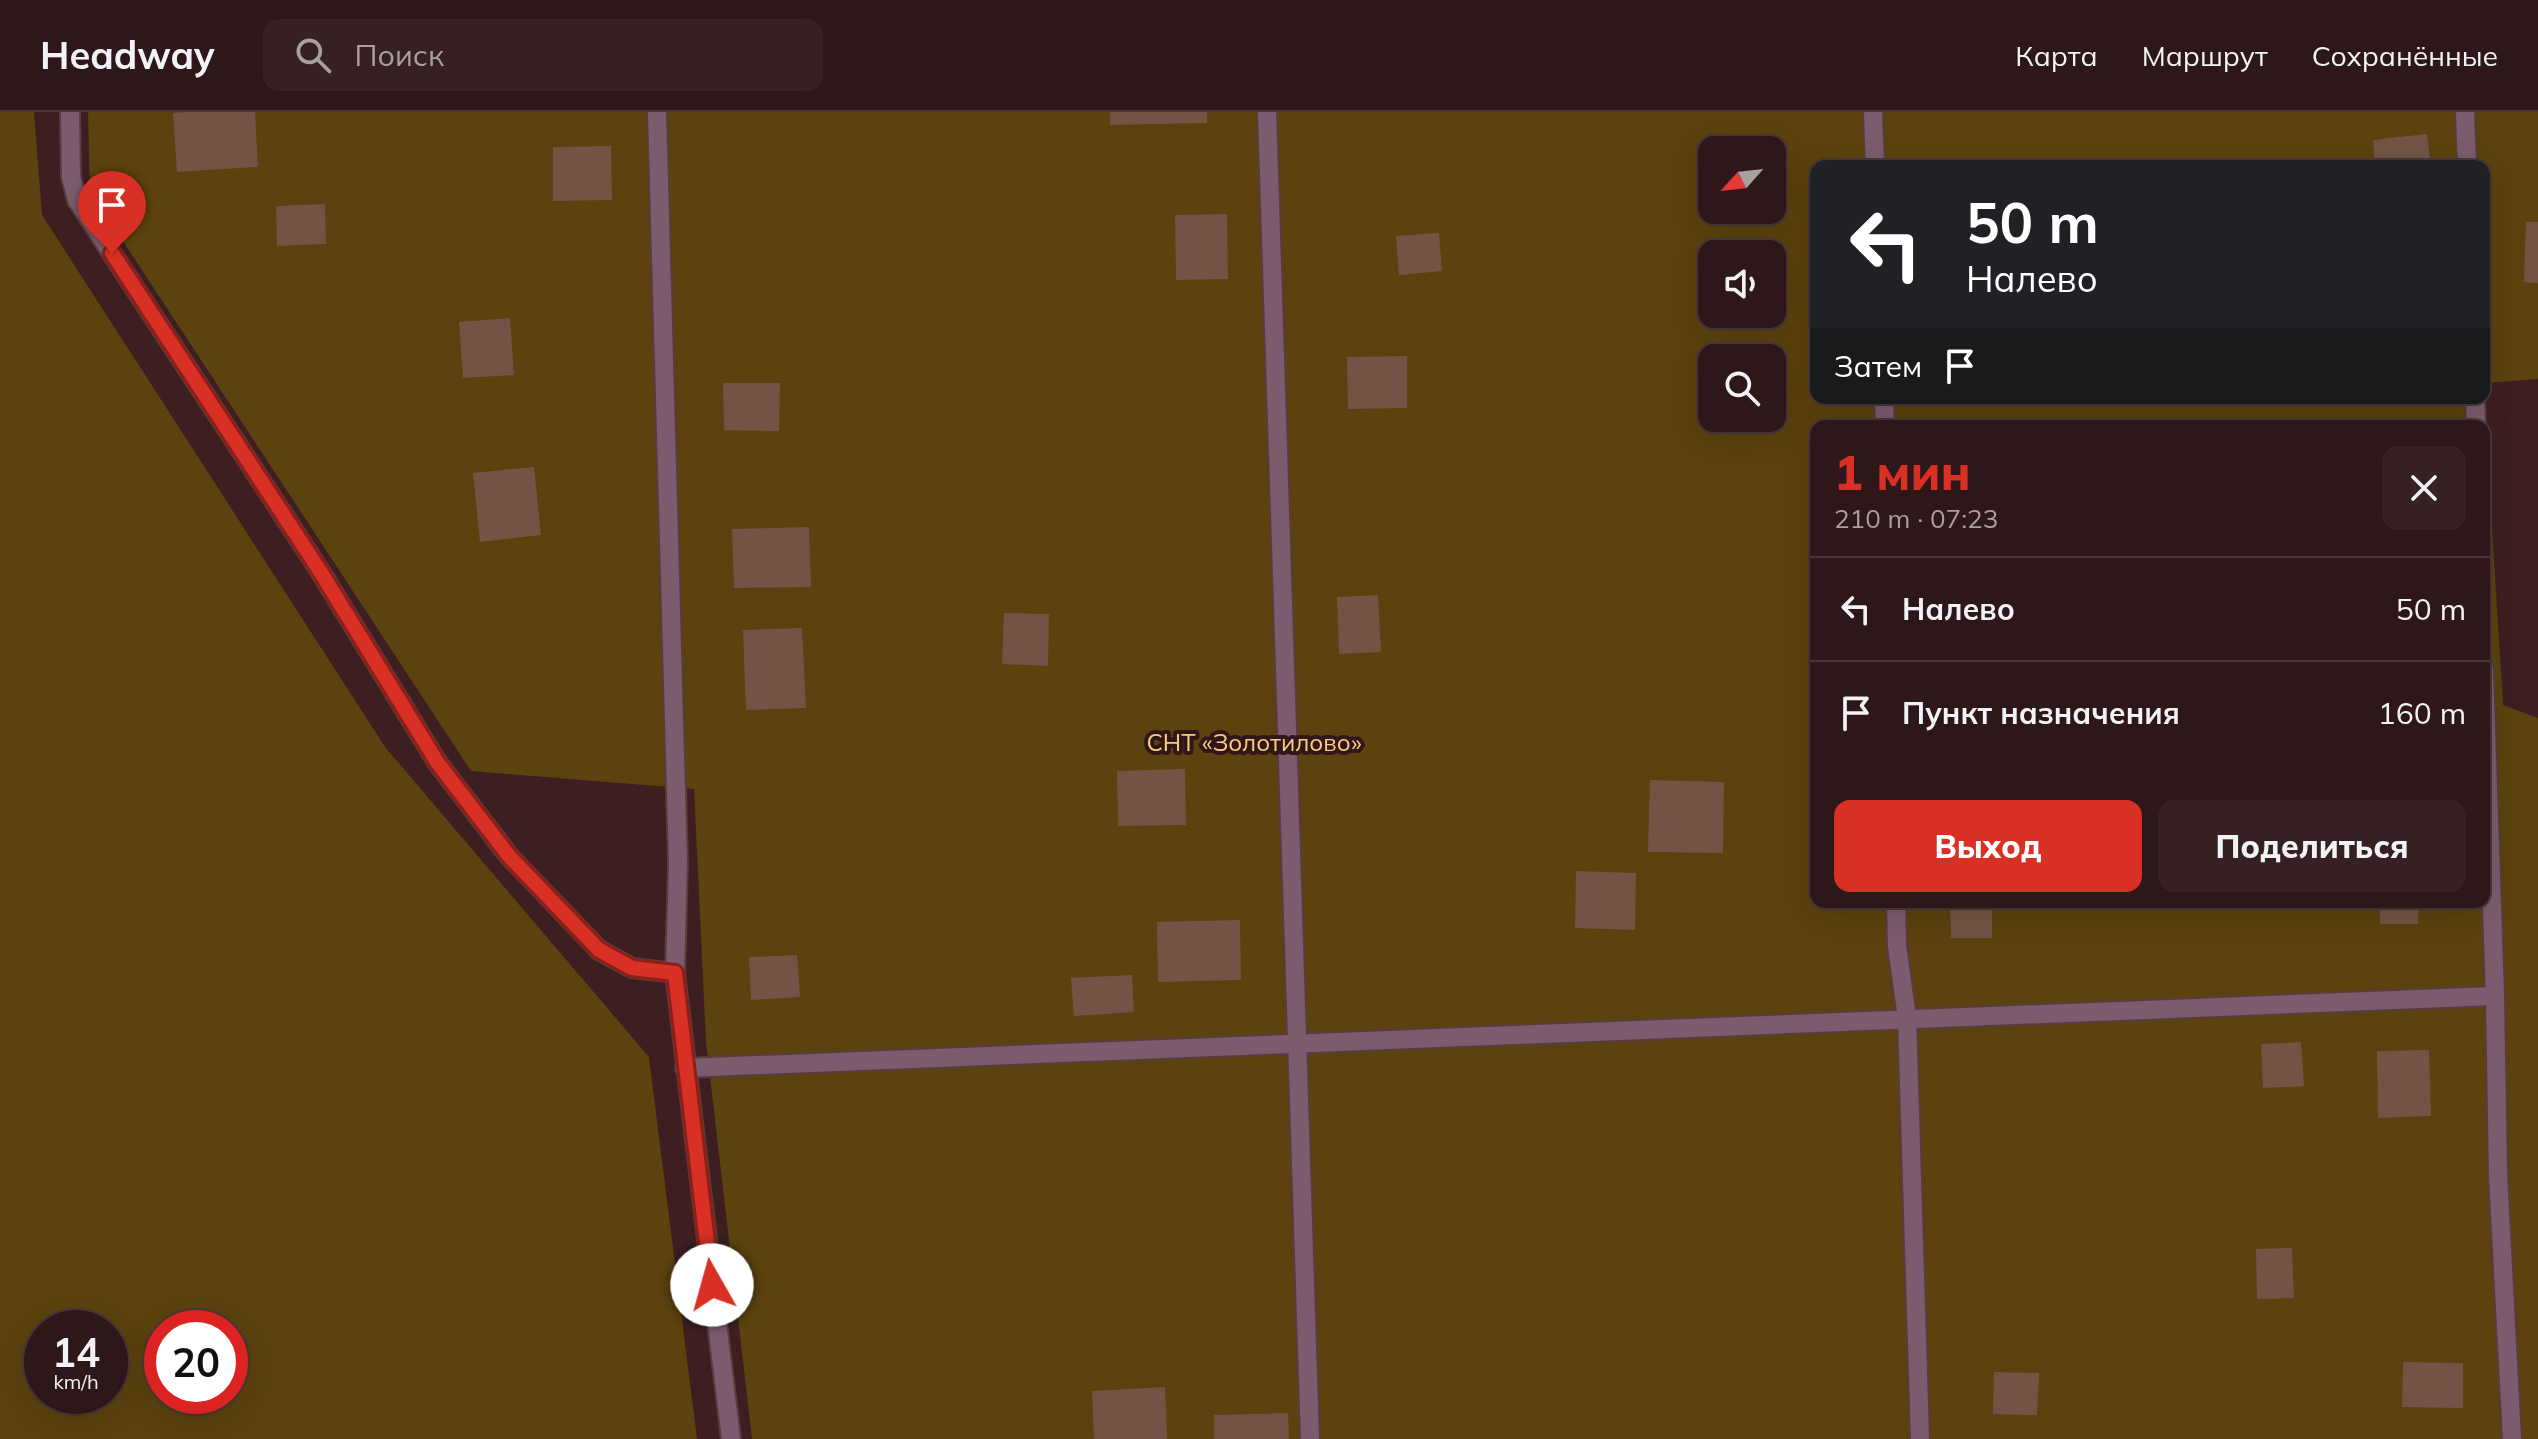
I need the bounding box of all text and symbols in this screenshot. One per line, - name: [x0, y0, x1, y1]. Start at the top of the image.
- search box: [263, 19, 823, 91]
- text: Headway: [40, 31, 215, 79]
- icon: search: [291, 33, 335, 77]
- text: Поиск: [355, 36, 444, 74]
- text: Карта: [2015, 38, 2098, 73]
- text: Маршрут: [2142, 38, 2268, 73]
- text: Сохранённые: [2312, 38, 2498, 73]
- north arrow: [1698, 136, 1786, 224]
- map controls: [1698, 136, 1786, 432]
- pin: [78, 171, 146, 253]
- icon: arrive: [90, 183, 134, 227]
- text: 50 m: [1966, 187, 2099, 257]
- icon: left: [1834, 192, 1938, 296]
- button: sound: [1698, 240, 1786, 328]
- text: Налево: [1966, 256, 2098, 301]
- button: search: [1698, 344, 1786, 432]
- icon: arrive: [1938, 344, 1982, 388]
- text: Затем: [1834, 347, 1922, 385]
- text: 1 мин: [1834, 442, 1971, 502]
- button: close: [2382, 446, 2466, 530]
- text: 210 m · 07:23: [1834, 502, 1998, 535]
- icon: left: [1834, 587, 1878, 631]
- text: Налево: [1902, 590, 2015, 628]
- text: 50 m: [2396, 590, 2466, 628]
- icon: arrive: [1834, 691, 1878, 735]
- text: Пункт назначения: [1902, 694, 2180, 732]
- text: 160 m: [2378, 694, 2466, 732]
- park label: СНТ «Золотилово»: [1146, 727, 1362, 757]
- button: Выход: [1834, 800, 2142, 892]
- button: Поделиться: [2158, 800, 2466, 892]
- position arrow: [670, 1243, 754, 1327]
- speed limit sign: 20: [144, 1310, 248, 1414]
- text: 14: [52, 1327, 100, 1377]
- text: km/h: [53, 1369, 99, 1394]

